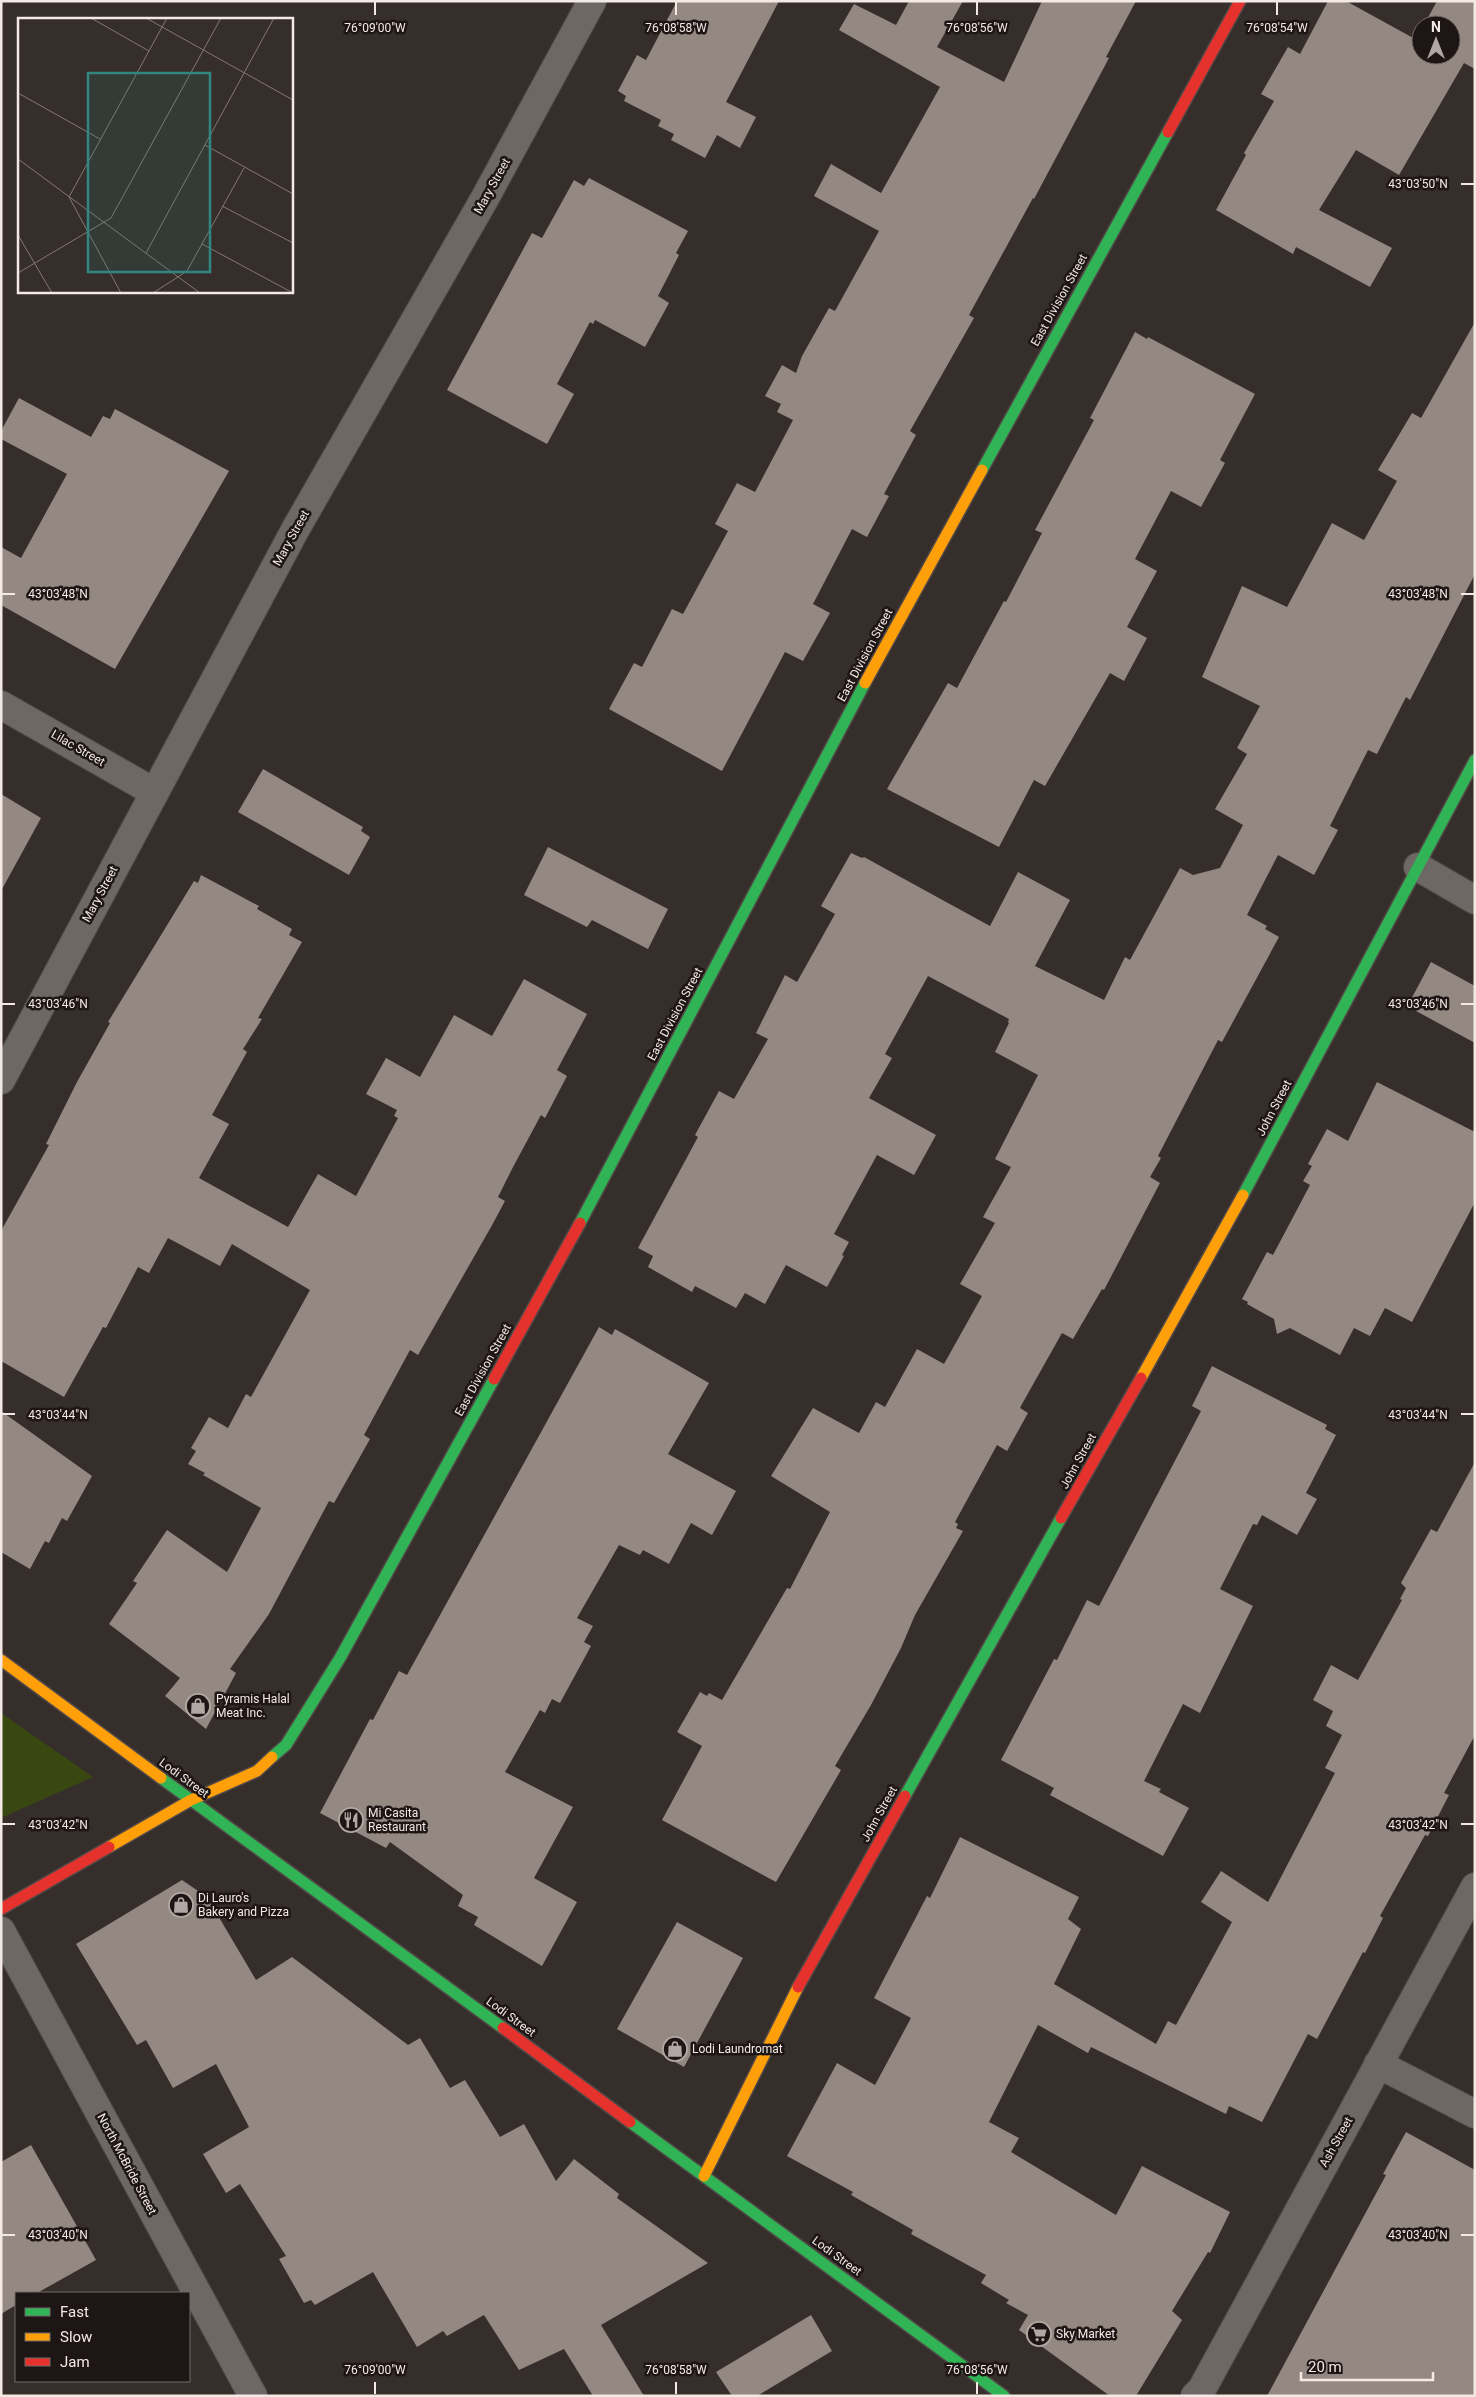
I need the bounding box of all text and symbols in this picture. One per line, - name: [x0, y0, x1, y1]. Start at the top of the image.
- north arrow: [1411, 15, 1461, 65]
- inset map: [18, 18, 292, 292]
- text: N: [1431, 19, 1441, 35]
- text: 76°09'00"W: [344, 21, 406, 35]
- text: 76°08'58"W: [645, 21, 707, 35]
- text: 76°08'56"W: [946, 21, 1008, 35]
- text: 76°08'54"W: [1246, 21, 1308, 35]
- street label: Mary Street: [471, 156, 513, 216]
- text: 43°03'50"N: [1388, 177, 1448, 191]
- street label: East Division Street: [1028, 251, 1090, 349]
- street label: Mary Street: [270, 508, 312, 568]
- text: 43°03'48"N: [28, 587, 88, 601]
- text: 43°03'48"N: [1388, 587, 1448, 601]
- street label: East Division Street: [835, 606, 895, 704]
- street label: Lilac Street: [49, 727, 107, 769]
- street label: Mary Street: [79, 864, 121, 924]
- street label: East Division Street: [645, 965, 705, 1063]
- text: 43°03'46"N: [28, 997, 88, 1011]
- text: 43°03'46"N: [1388, 997, 1448, 1011]
- street label: John Street: [1253, 1078, 1295, 1138]
- street label: East Division Street: [452, 1321, 514, 1419]
- text: 43°03'44"N: [28, 1408, 88, 1422]
- text: 43°03'44"N: [1388, 1408, 1448, 1422]
- street label: John Street: [1057, 1431, 1099, 1491]
- place label: Pyramis Halal Meat Inc.: [216, 1692, 290, 1720]
- shop icon: Pyramis Halal Meat Inc.: [185, 1693, 211, 1719]
- street label: Lodi Street: [157, 1755, 211, 1801]
- street label: John Street: [858, 1784, 900, 1844]
- place label: Mi Casita Restaurant: [368, 1806, 426, 1834]
- restaurant icon: Mi Casita Restaurant: [338, 1807, 364, 1833]
- text: 43°03'42"N: [28, 1818, 88, 1832]
- text: 43°03'42"N: [1388, 1818, 1448, 1832]
- place label: Di Lauro's Bakery and Pizza: [198, 1891, 289, 1919]
- shop icon: Di Lauro's Bakery and Pizza: [168, 1892, 194, 1918]
- street label: Lodi Street: [484, 1994, 538, 2040]
- shop icon: Lodi Laundromat: [662, 2036, 688, 2062]
- place label: Lodi Laundromat: [692, 2042, 783, 2056]
- street label: North McBride Street: [94, 2111, 160, 2217]
- street label: Ash Street: [1316, 2114, 1356, 2170]
- text: 43°03'40"N: [28, 2228, 88, 2242]
- text: 43°03'40"N: [1388, 2228, 1448, 2242]
- street label: Lodi Street: [810, 2233, 864, 2279]
- legend: [15, 2292, 190, 2382]
- text: Fast: [60, 2303, 89, 2321]
- supermarket icon: Sky Market: [1026, 2321, 1052, 2347]
- place label: Sky Market: [1056, 2327, 1115, 2341]
- text: Slow: [60, 2328, 92, 2346]
- scale bar: [1301, 2350, 1434, 2382]
- text: Jam: [60, 2353, 90, 2371]
- text: 20 m: [1308, 2358, 1342, 2376]
- text: 76°09'00"W: [344, 2363, 406, 2377]
- text: 76°08'58"W: [645, 2363, 707, 2377]
- text: 76°08'56"W: [946, 2363, 1008, 2377]

